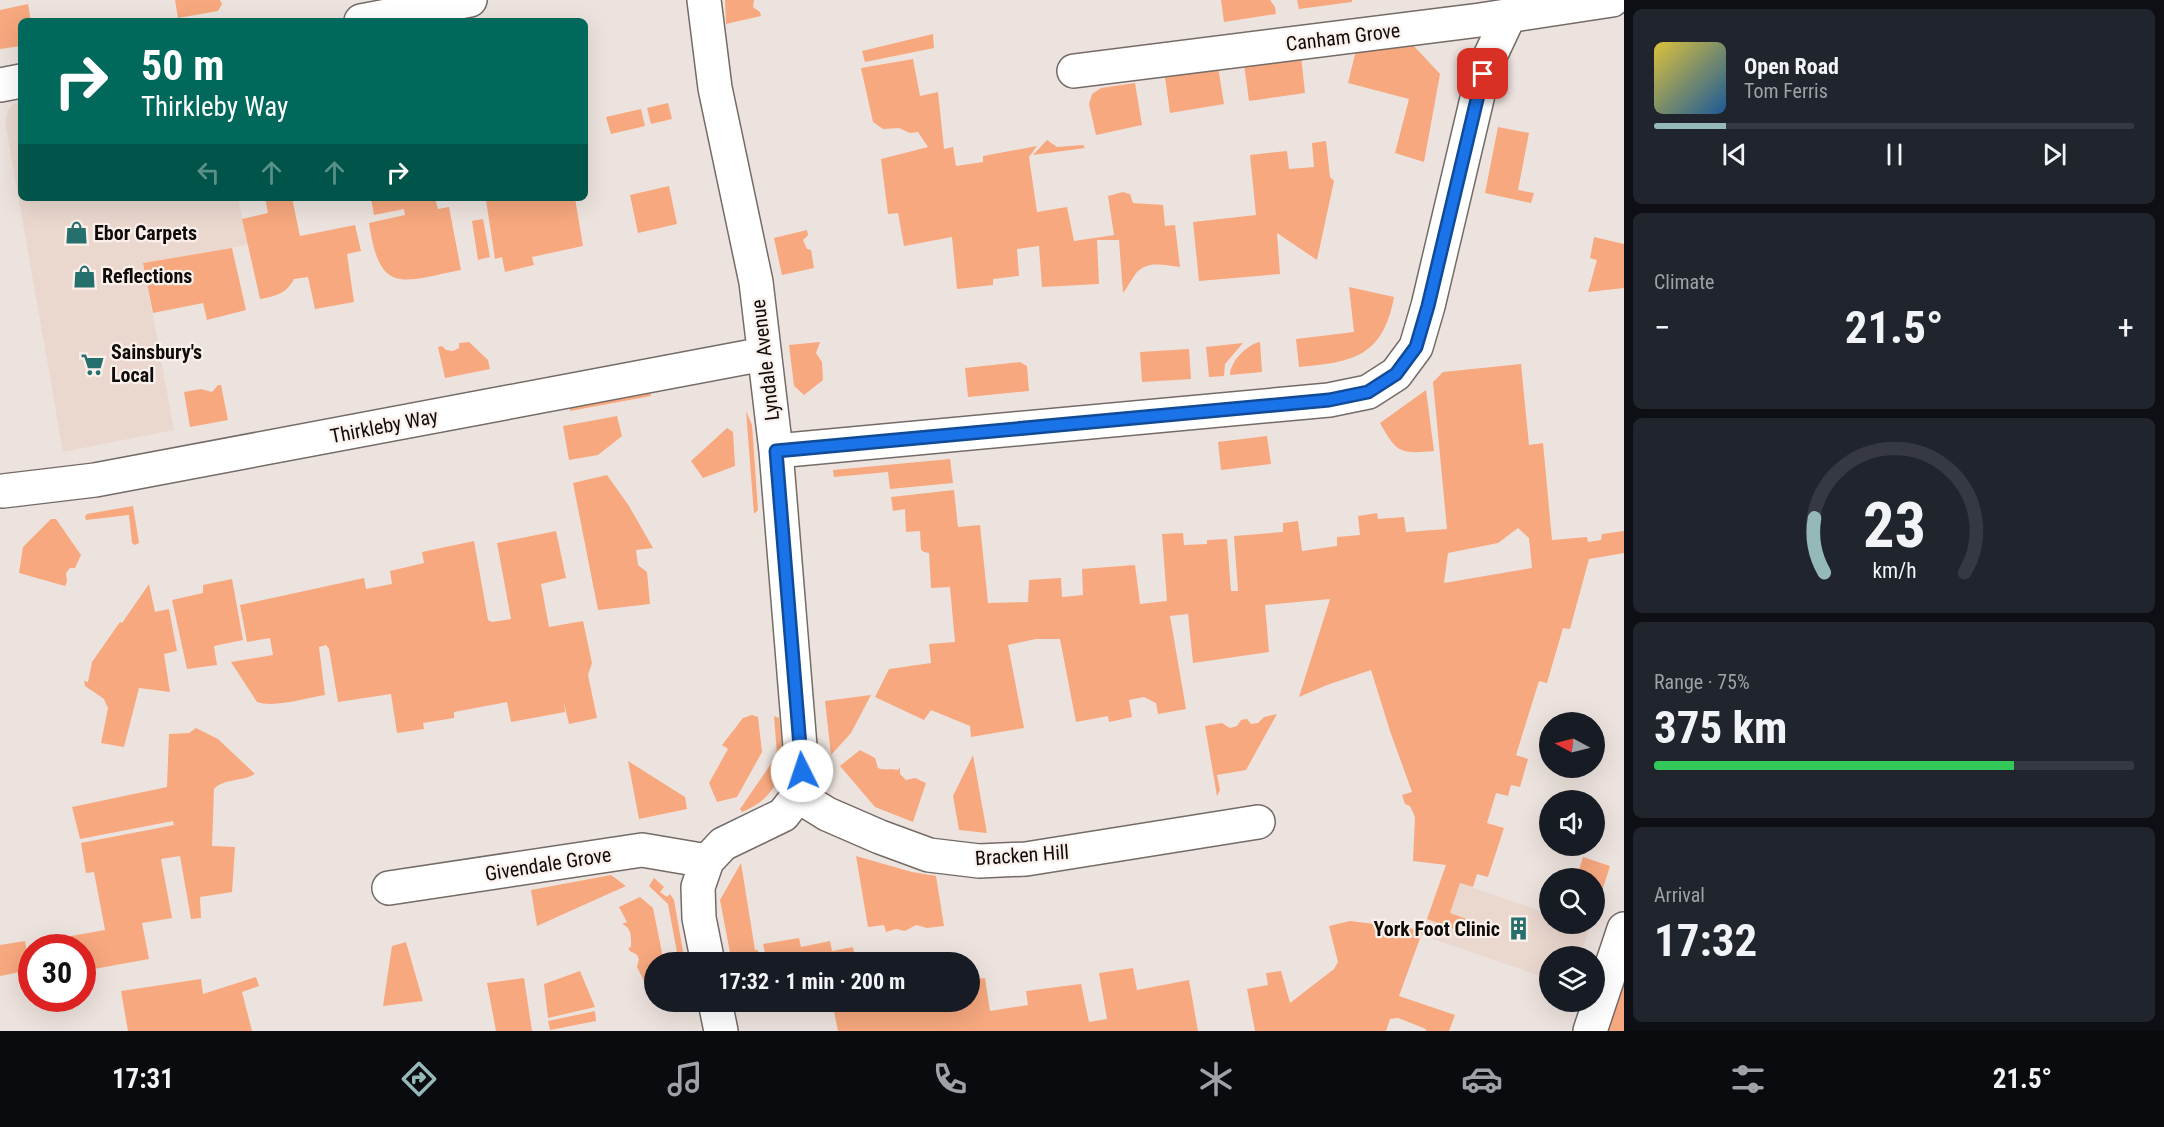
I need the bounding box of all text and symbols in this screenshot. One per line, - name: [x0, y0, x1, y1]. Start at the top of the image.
- street label: Canham Grove: [1285, 18, 1401, 56]
- text: 50 m: [141, 41, 224, 90]
- icon: right: [42, 42, 120, 120]
- pin: [1457, 48, 1508, 99]
- text: Open Road: [1744, 54, 1839, 79]
- icon: arrive: [1466, 57, 1499, 90]
- text: Tom Ferris: [1744, 79, 1828, 103]
- text: Thirkleby Way: [141, 91, 288, 123]
- icon: previous: [1718, 138, 1751, 171]
- icon: pause: [1878, 138, 1911, 171]
- icon: next: [2038, 138, 2071, 171]
- icon: left: [192, 156, 225, 189]
- icon: ahead: [255, 156, 288, 189]
- icon: ahead: [318, 156, 351, 189]
- icon: right: [381, 156, 414, 189]
- shop icon: Ebor Carpets: [63, 220, 89, 246]
- place label: Ebor Carpets: [94, 221, 197, 245]
- shop icon: Reflections: [71, 263, 97, 289]
- place label: Reflections: [102, 264, 192, 288]
- text: Climate: [1654, 270, 1714, 294]
- street label: Lyndale Avenue: [746, 298, 784, 422]
- text: 21.5°: [1845, 301, 1943, 354]
- text: −: [1654, 308, 1671, 347]
- text: +: [2118, 308, 2134, 347]
- place label: Sainsbury's Local: [111, 340, 202, 387]
- supermarket icon: Sainsbury's Local: [80, 351, 106, 377]
- street label: Thirkleby Way: [328, 404, 440, 448]
- text: 23: [1862, 489, 1926, 562]
- text: km/h: [1872, 558, 1916, 583]
- text: Range · 75%: [1654, 670, 1750, 694]
- text: 375 km: [1654, 701, 1787, 754]
- north arrow: [1539, 712, 1605, 778]
- map controls: [1539, 712, 1605, 1012]
- position arrow: [770, 739, 834, 803]
- button: sound: [1539, 790, 1605, 856]
- street label: Bracken Hill: [974, 840, 1070, 870]
- street label: Givendale Grove: [483, 842, 613, 886]
- button: search: [1539, 868, 1605, 934]
- text: Arrival: [1654, 883, 1705, 907]
- text: 17:32: [1654, 914, 1757, 967]
- building icon: York Foot Clinic: [1505, 916, 1531, 942]
- place label: York Foot Clinic: [1374, 917, 1500, 941]
- speed limit sign: 30: [18, 934, 96, 1012]
- button: layers: [1539, 946, 1605, 1012]
- text: 17:32 · 1 min · 200 m: [719, 969, 905, 994]
- icon: directions: [398, 1058, 440, 1100]
- icon: music: [664, 1058, 706, 1100]
- icon: phone: [929, 1058, 971, 1100]
- icon: climate: [1195, 1058, 1237, 1100]
- icon: car: [1461, 1058, 1503, 1100]
- icon: filters: [1727, 1058, 1769, 1100]
- text: 17:31: [112, 1063, 174, 1095]
- text: 21.5°: [1993, 1063, 2052, 1095]

